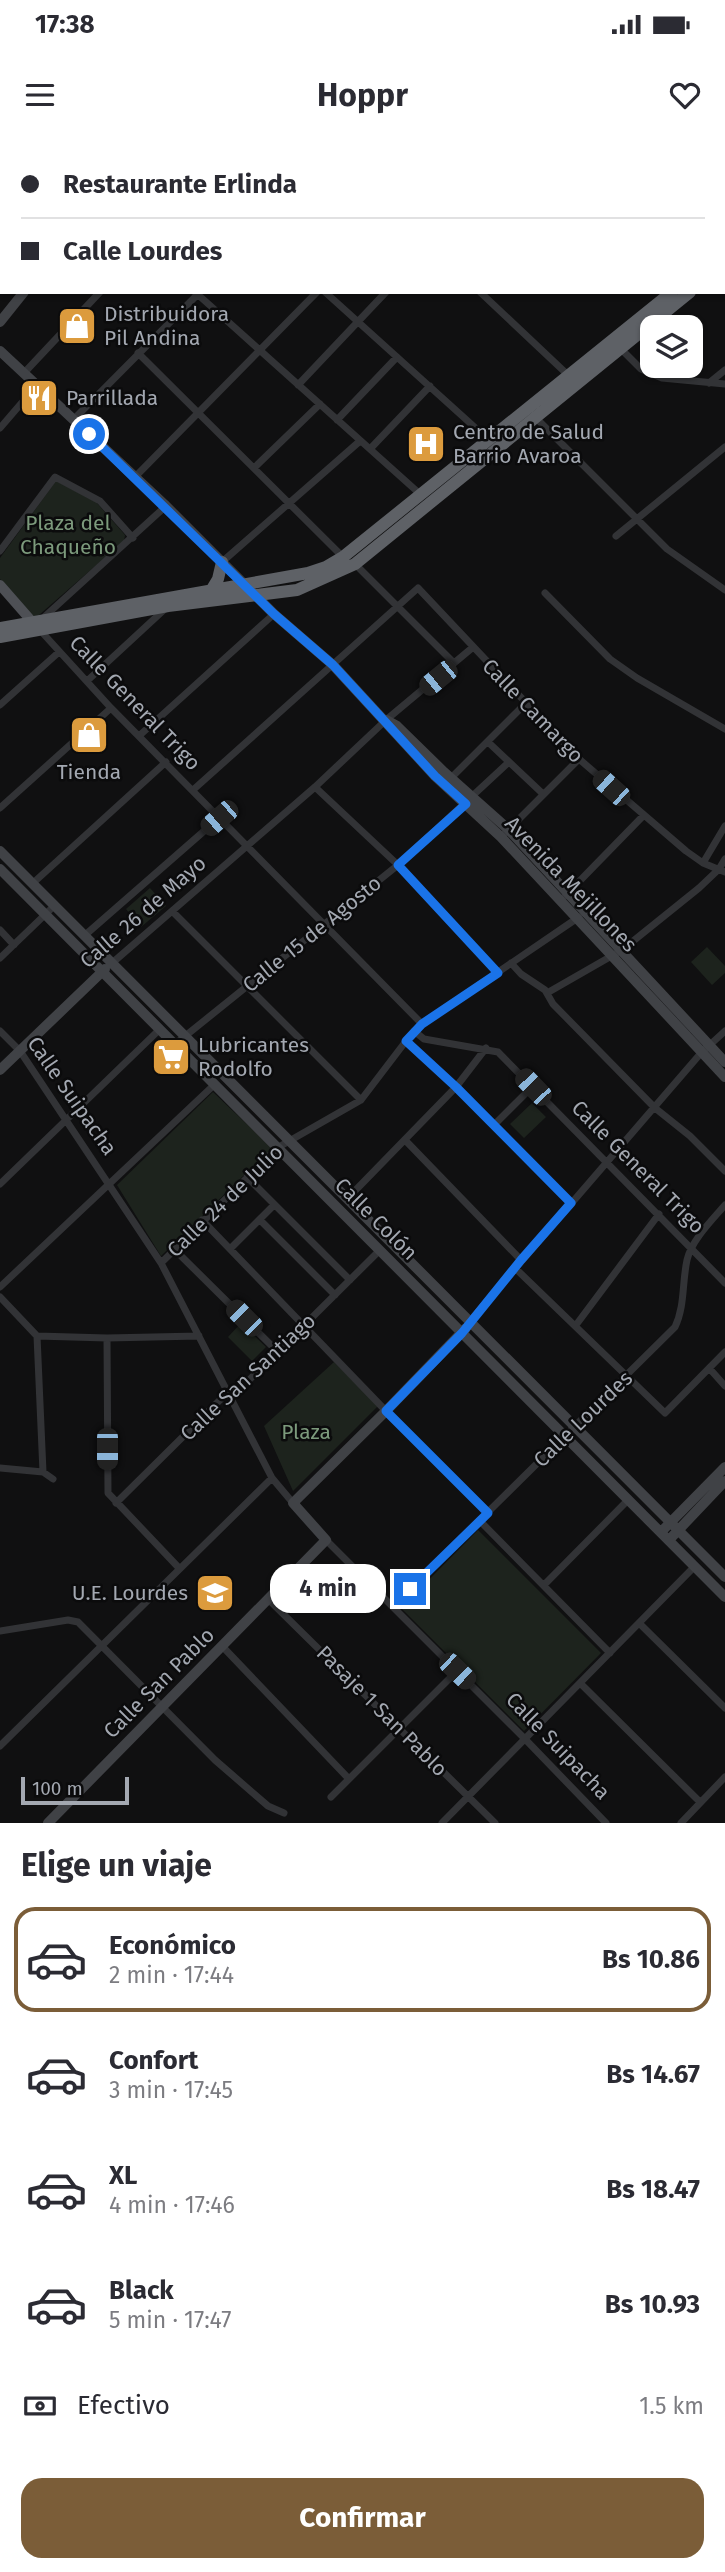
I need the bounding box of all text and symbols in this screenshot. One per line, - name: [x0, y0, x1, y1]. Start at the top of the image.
- text: 17:38: [35, 9, 95, 40]
- icon: menu: [21, 76, 59, 114]
- text: Hoppr: [317, 76, 408, 114]
- icon: heart: [666, 76, 704, 114]
- text: Restaurante Erlinda: [63, 169, 297, 200]
- text: Calle Lourdes: [63, 236, 222, 267]
- place label: Distribuidora Pil Andina: [104, 301, 229, 351]
- shop icon: Distribuidora Pil Andina: [56, 305, 98, 347]
- map controls: [640, 315, 703, 378]
- button: layers: [640, 315, 703, 378]
- restaurant icon: Parrillada: [18, 377, 60, 419]
- place label: Parrillada: [66, 385, 158, 411]
- route start: [73, 418, 105, 450]
- place label: Centro de Salud Barrio Avaroa: [453, 419, 604, 469]
- hospital icon: Centro de Salud Barrio Avaroa: [405, 423, 447, 465]
- park label: Plaza del Chaqueño: [20, 510, 116, 560]
- street label: Calle General Trigo: [64, 630, 206, 776]
- street label: Calle Camargo: [477, 653, 589, 769]
- car: [416, 657, 461, 699]
- shop icon: Tienda: [68, 714, 110, 756]
- place label: Tienda: [57, 759, 121, 785]
- car: [589, 766, 634, 810]
- car: [197, 796, 242, 840]
- street label: Avenida Mejillones: [499, 811, 643, 958]
- street label: Calle 26 de Mayo: [75, 850, 211, 974]
- street label: Calle 15 de Agosto: [237, 870, 387, 998]
- street label: Calle Suipacha: [21, 1032, 123, 1160]
- place label: Lubricantes Rodolfo: [198, 1032, 309, 1082]
- supermarket icon: Lubricantes Rodolfo: [150, 1036, 192, 1078]
- car: [511, 1065, 556, 1109]
- street label: Calle General Trigo: [566, 1095, 710, 1239]
- street label: Calle 24 de Julio: [162, 1139, 288, 1263]
- street label: Calle Colón: [329, 1172, 423, 1266]
- car: [222, 1296, 267, 1340]
- street label: Calle San Santiago: [175, 1308, 321, 1446]
- street label: Calle Lourdes: [528, 1365, 638, 1473]
- park label: Plaza: [281, 1419, 331, 1445]
- car: [97, 1428, 118, 1470]
- callout: 4 min: [270, 1564, 386, 1614]
- school or university icon: U.E. Lourdes: [194, 1572, 236, 1614]
- route end: [394, 1573, 426, 1605]
- text: 4 min: [299, 1574, 357, 1602]
- place label: U.E. Lourdes: [72, 1580, 188, 1606]
- street label: Calle San Pablo: [98, 1622, 220, 1744]
- street label: Pasaje 1 San Pablo: [311, 1640, 453, 1782]
- car: [435, 1649, 480, 1693]
- street label: Calle Suipacha: [500, 1687, 616, 1805]
- scale bar: [21, 1774, 130, 1806]
- text: 100 m: [32, 1777, 83, 1800]
- text: Elige un viaje: [21, 1846, 212, 1884]
- icon: car: [25, 1928, 88, 1991]
- text: Económico: [109, 1930, 236, 1961]
- text: Bs 10.86: [602, 1944, 700, 1975]
- text: 2 min · 17:44: [109, 1961, 234, 1989]
- icon: car: [25, 2043, 88, 2106]
- text: Confort: [109, 2045, 198, 2076]
- text: Bs 14.67: [606, 2059, 700, 2090]
- text: 3 min · 17:45: [109, 2076, 233, 2104]
- icon: car: [25, 2158, 88, 2221]
- text: XL: [109, 2160, 137, 2191]
- text: Bs 18.47: [606, 2174, 700, 2205]
- text: 4 min · 17:46: [109, 2191, 235, 2219]
- icon: car: [25, 2273, 88, 2336]
- text: Black: [109, 2275, 174, 2306]
- text: Bs 10.93: [605, 2289, 700, 2320]
- text: 5 min · 17:47: [109, 2306, 231, 2334]
- icon: cash: [21, 2387, 59, 2425]
- text: Efectivo: [77, 2390, 170, 2421]
- text: 1.5 km: [639, 2392, 704, 2420]
- button: Confirmar: [21, 2478, 704, 2558]

